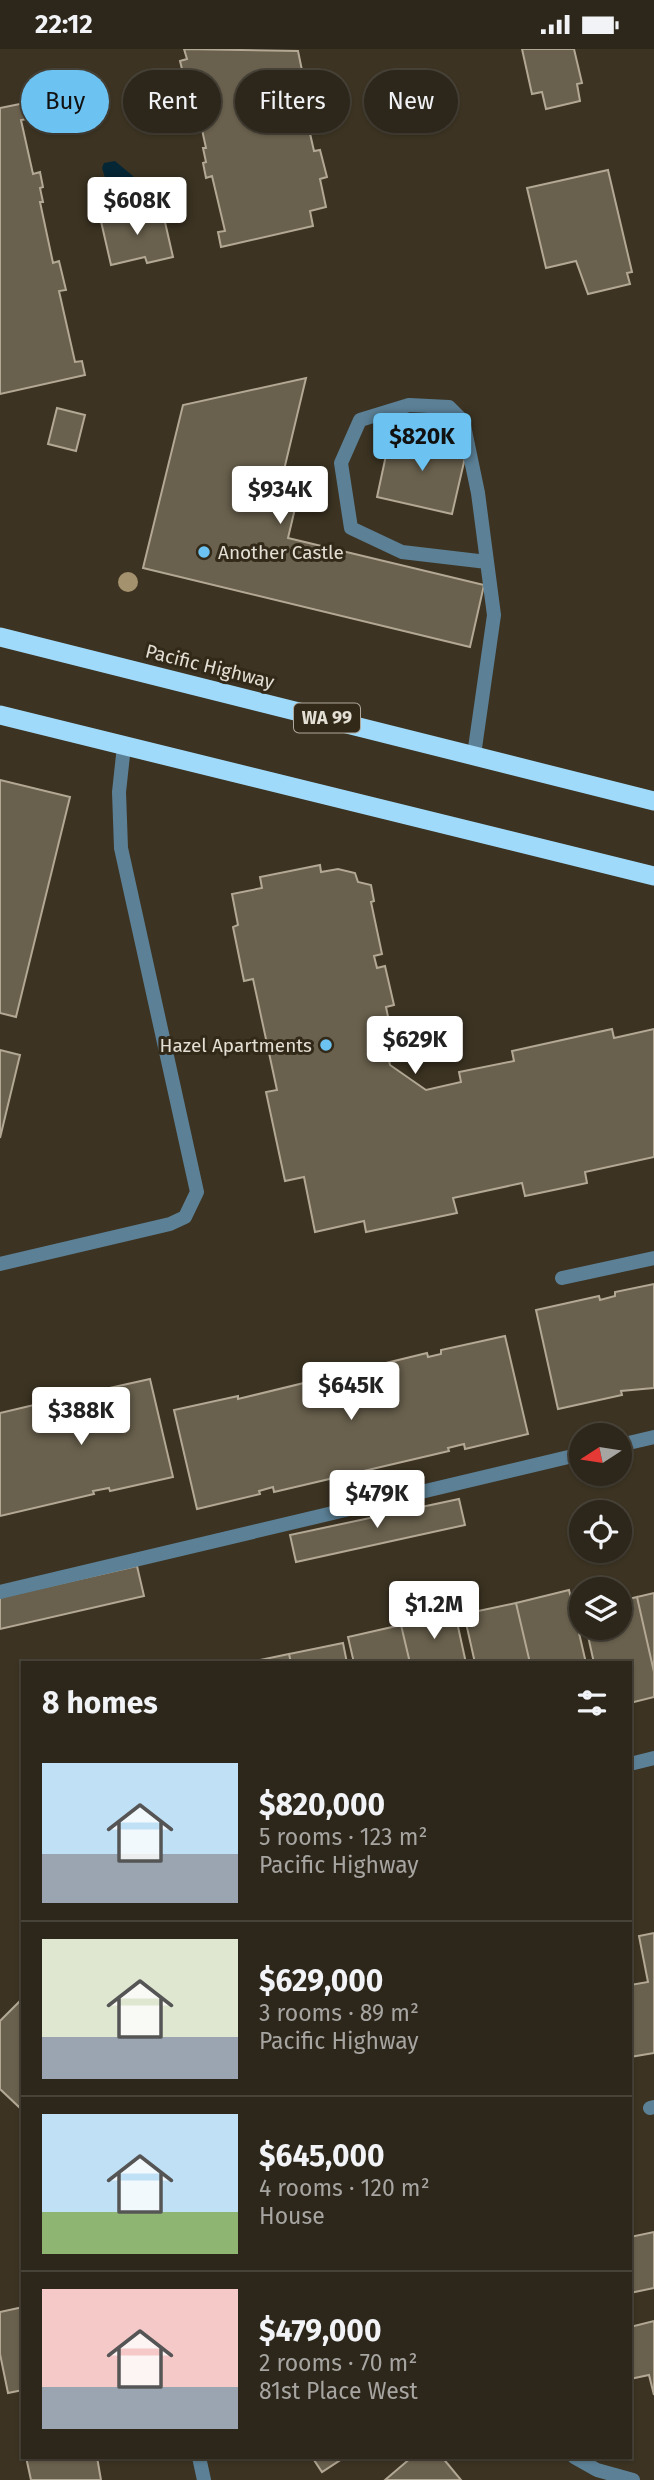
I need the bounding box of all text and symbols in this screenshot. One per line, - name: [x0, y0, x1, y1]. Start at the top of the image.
- text: 22:12: [35, 9, 93, 40]
- chip: Buy: [21, 70, 109, 133]
- chip: Rent: [123, 70, 221, 133]
- chip: Filters: [235, 70, 350, 133]
- chip: New: [364, 70, 458, 133]
- pin: $608K: [88, 177, 186, 237]
- text: $608K: [104, 186, 170, 214]
- pin: $820K: [373, 413, 471, 473]
- text: $820K: [389, 422, 455, 450]
- pin: $934K: [231, 467, 329, 526]
- text: $934K: [248, 475, 312, 503]
- place label: Another Castle: [218, 541, 344, 564]
- marker: Another Castle: [196, 544, 212, 560]
- street label: Pacific Highway: [143, 639, 277, 694]
- road number: WA 99: [294, 703, 360, 733]
- pin: $629K: [366, 1017, 464, 1076]
- text: $629K: [383, 1025, 447, 1053]
- place label: Hazel Apartments: [160, 1034, 312, 1057]
- marker: Hazel Apartments: [318, 1037, 334, 1053]
- pin: $645K: [302, 1363, 400, 1422]
- text: $645K: [318, 1371, 384, 1399]
- pin: $388K: [32, 1387, 130, 1447]
- text: $388K: [48, 1396, 114, 1424]
- north arrow: [569, 1423, 632, 1486]
- map controls: [569, 1423, 632, 1640]
- pin: $479K: [328, 1471, 426, 1530]
- text: $479K: [346, 1479, 408, 1507]
- button: locate: [569, 1500, 632, 1563]
- button: layers: [569, 1577, 632, 1640]
- pin: $1.2M: [385, 1581, 483, 1641]
- text: $1.2M: [405, 1590, 463, 1618]
- icon: filters: [573, 1684, 611, 1722]
- text: 8 homes: [42, 1685, 158, 1721]
- text: $820,000: [259, 1787, 385, 1823]
- icon: home: [98, 1791, 182, 1875]
- text: 5 rooms · 123 m²: [259, 1823, 427, 1851]
- text: Pacific Highway: [259, 1851, 419, 1879]
- text: $629,000: [259, 1963, 383, 1999]
- icon: home: [98, 1967, 182, 2051]
- text: 3 rooms · 89 m²: [259, 1999, 419, 2027]
- text: Pacific Highway: [259, 2027, 419, 2055]
- text: $645,000: [259, 2138, 385, 2174]
- icon: home: [98, 2142, 182, 2226]
- text: 4 rooms · 120 m²: [259, 2174, 430, 2202]
- text: House: [259, 2202, 325, 2230]
- text: $479,000: [259, 2313, 381, 2349]
- icon: home: [98, 2317, 182, 2401]
- text: 2 rooms · 70 m²: [259, 2349, 417, 2377]
- text: 81st Place West: [259, 2377, 418, 2405]

